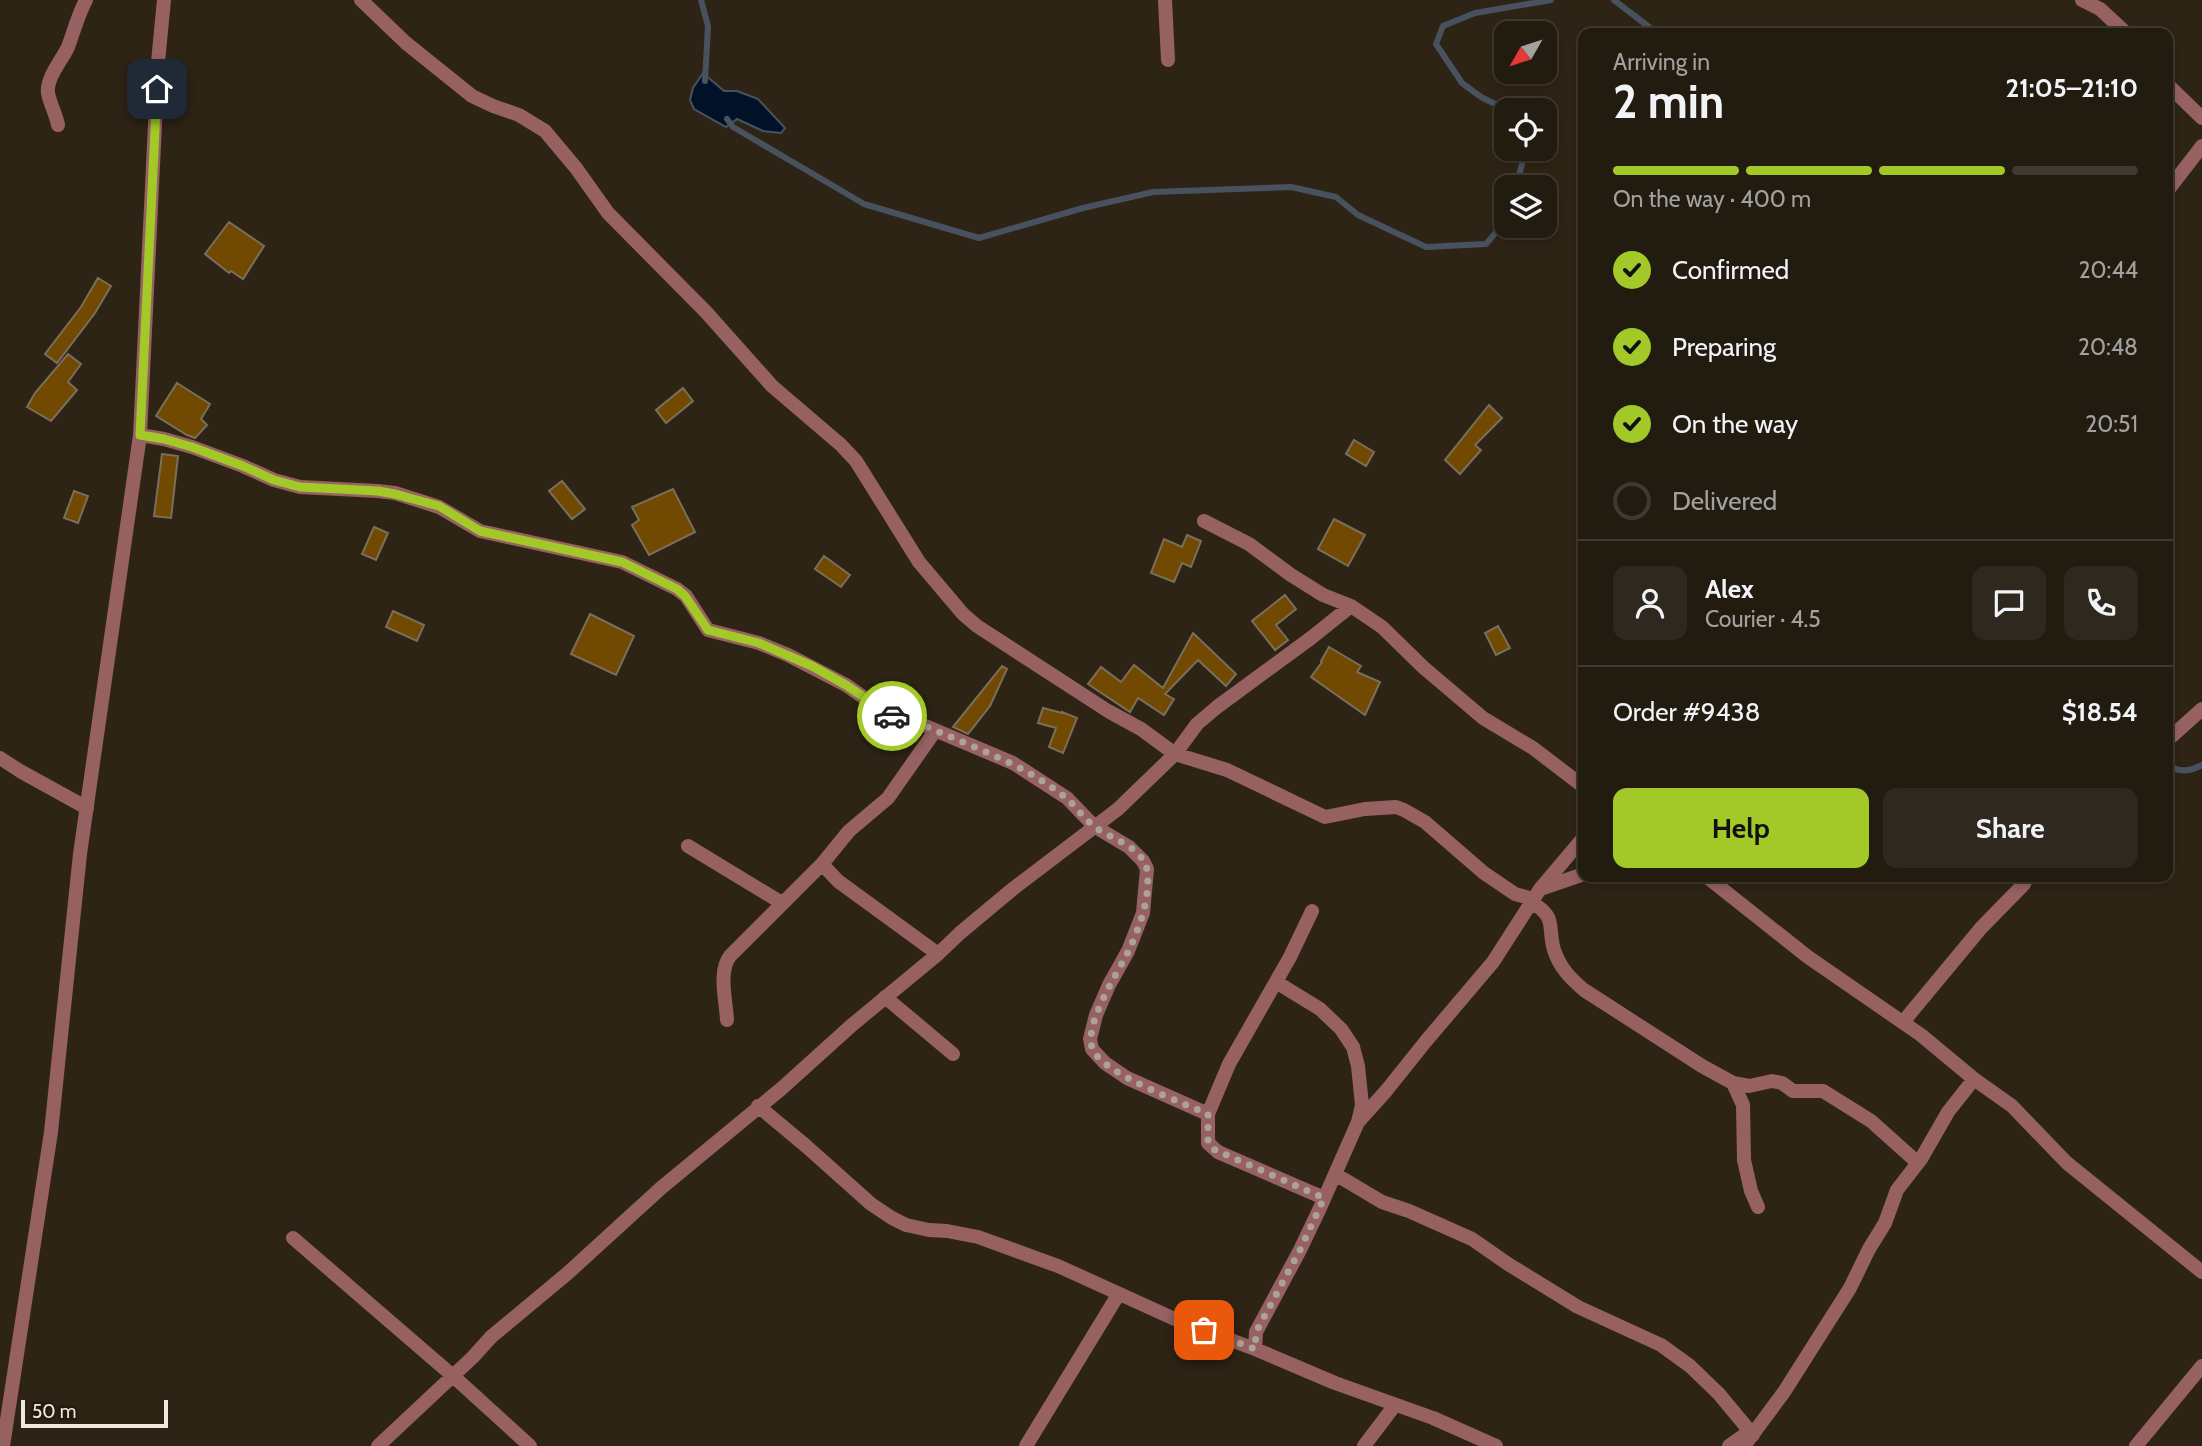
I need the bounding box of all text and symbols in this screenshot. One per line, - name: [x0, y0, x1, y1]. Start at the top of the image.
- north arrow: [1494, 21, 1558, 84]
- map controls: [1494, 21, 1557, 238]
- text: Arriving in: [1613, 48, 1710, 76]
- pin: [127, 59, 187, 119]
- icon: home: [138, 70, 176, 108]
- text: 21:05–21:10: [2005, 72, 2138, 104]
- text: 2 min: [1613, 74, 1724, 130]
- button: locate: [1494, 98, 1557, 161]
- button: layers: [1494, 175, 1557, 238]
- text: On the way · 400 m: [1613, 185, 1811, 213]
- icon: check: [1613, 251, 1651, 289]
- text: Confirmed: [1672, 254, 1789, 286]
- text: 20:44: [2079, 256, 2138, 284]
- icon: check: [1613, 328, 1651, 366]
- text: Preparing: [1672, 331, 1776, 363]
- text: 20:48: [2078, 333, 2138, 361]
- icon: check: [1613, 405, 1651, 443]
- text: On the way: [1672, 408, 1798, 440]
- text: 20:51: [2085, 410, 2138, 438]
- text: Delivered: [1672, 485, 1777, 517]
- button: person: [1613, 566, 1687, 640]
- button: chat: [1972, 566, 2046, 640]
- button: phone: [2064, 566, 2138, 640]
- text: Alex: [1705, 573, 1754, 605]
- text: Courier · 4.5: [1705, 605, 1821, 633]
- courier: [857, 681, 927, 751]
- text: Order #9438: [1613, 696, 1760, 728]
- text: $18.54: [2062, 696, 2138, 728]
- icon: car: [873, 697, 911, 735]
- button: Help: [1613, 788, 1869, 868]
- button: Share: [1883, 788, 2138, 868]
- pin: [1174, 1300, 1234, 1360]
- icon: bag: [1185, 1311, 1223, 1349]
- scale bar: [21, 1397, 168, 1429]
- text: 50 m: [32, 1400, 76, 1423]

